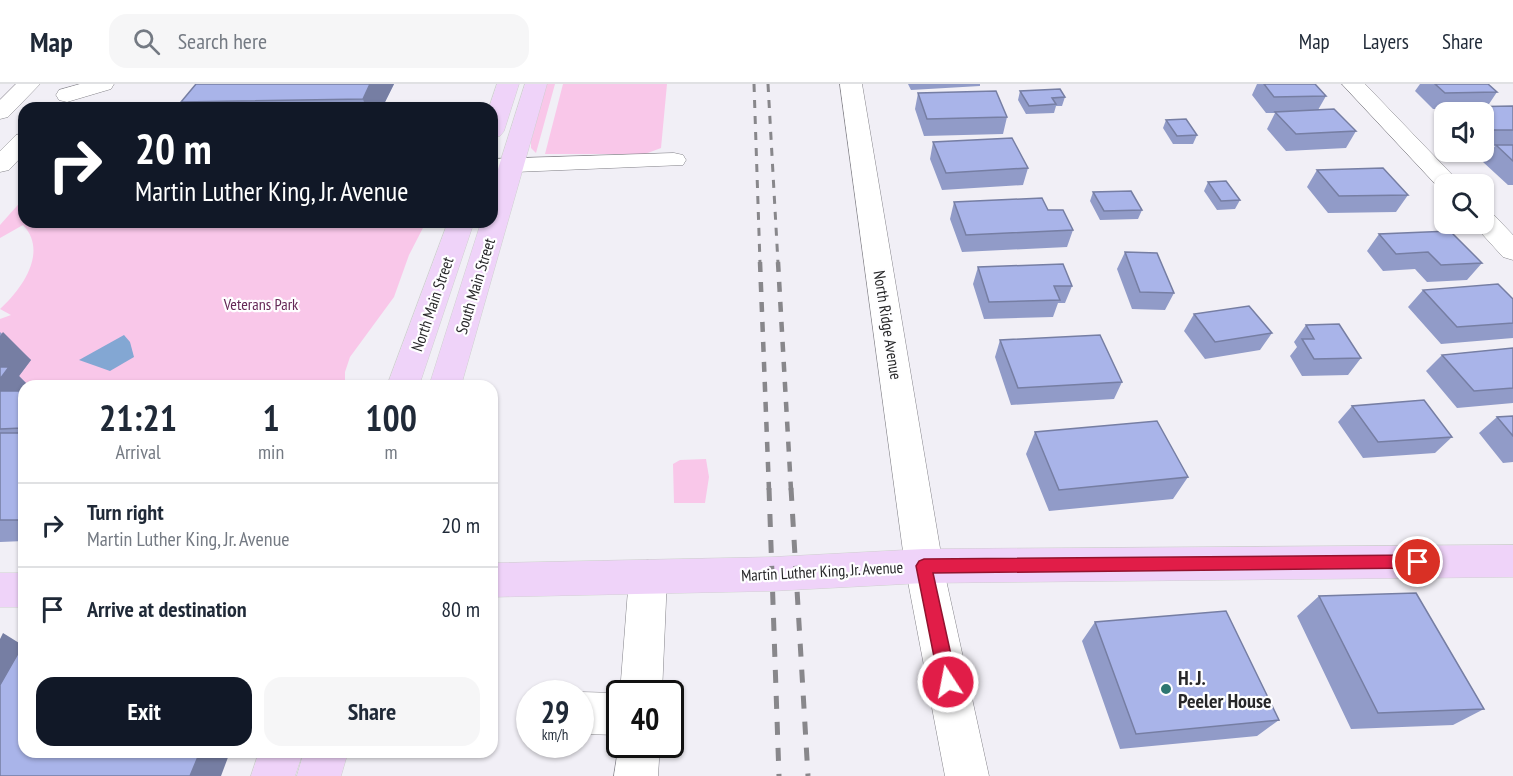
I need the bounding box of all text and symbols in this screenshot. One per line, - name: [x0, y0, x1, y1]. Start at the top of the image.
- search box: [109, 14, 529, 68]
- text: Map: [30, 23, 73, 60]
- icon: search: [130, 25, 163, 58]
- text: Search here: [178, 27, 267, 55]
- text: Map: [1299, 28, 1330, 55]
- text: Layers: [1363, 28, 1409, 55]
- text: Share: [1442, 28, 1483, 55]
- map controls: [1434, 102, 1494, 234]
- button: sound: [1434, 102, 1494, 162]
- text: 20 m: [135, 121, 212, 176]
- icon: right: [36, 126, 114, 204]
- text: Martin Luther King, Jr. Avenue: [135, 174, 408, 208]
- button: search: [1434, 174, 1494, 234]
- street label: South Main Street: [451, 235, 499, 336]
- street label: North Main Street: [406, 254, 458, 354]
- street label: North Ridge Avenue: [870, 269, 906, 381]
- park label: Veterans Park: [223, 294, 299, 314]
- text: 21:21: [99, 394, 177, 441]
- text: 1: [262, 394, 280, 441]
- text: 100: [365, 394, 417, 441]
- text: Arrival: [115, 439, 161, 465]
- text: min: [258, 439, 284, 465]
- text: m: [385, 439, 398, 465]
- text: Turn right: [87, 498, 164, 526]
- icon: right: [36, 509, 69, 542]
- text: 20 m: [441, 511, 480, 539]
- text: Martin Luther King, Jr. Avenue: [87, 526, 290, 552]
- pin: [1392, 536, 1443, 587]
- icon: arrive: [1401, 545, 1434, 578]
- street label: Martin Luther King, Jr. Avenue: [741, 557, 903, 585]
- icon: arrive: [36, 593, 69, 626]
- text: Arrive at destination: [87, 595, 247, 623]
- text: 80 m: [441, 595, 480, 623]
- position arrow: [916, 650, 980, 714]
- place label: H. J. Peeler House: [1178, 665, 1271, 714]
- button: Exit: [36, 677, 252, 746]
- button: Share: [264, 677, 480, 746]
- speed limit sign: 40: [606, 680, 684, 758]
- marker: H. J. Peeler House: [1159, 682, 1173, 696]
- text: 29: [541, 692, 569, 731]
- text: km/h: [542, 725, 568, 744]

